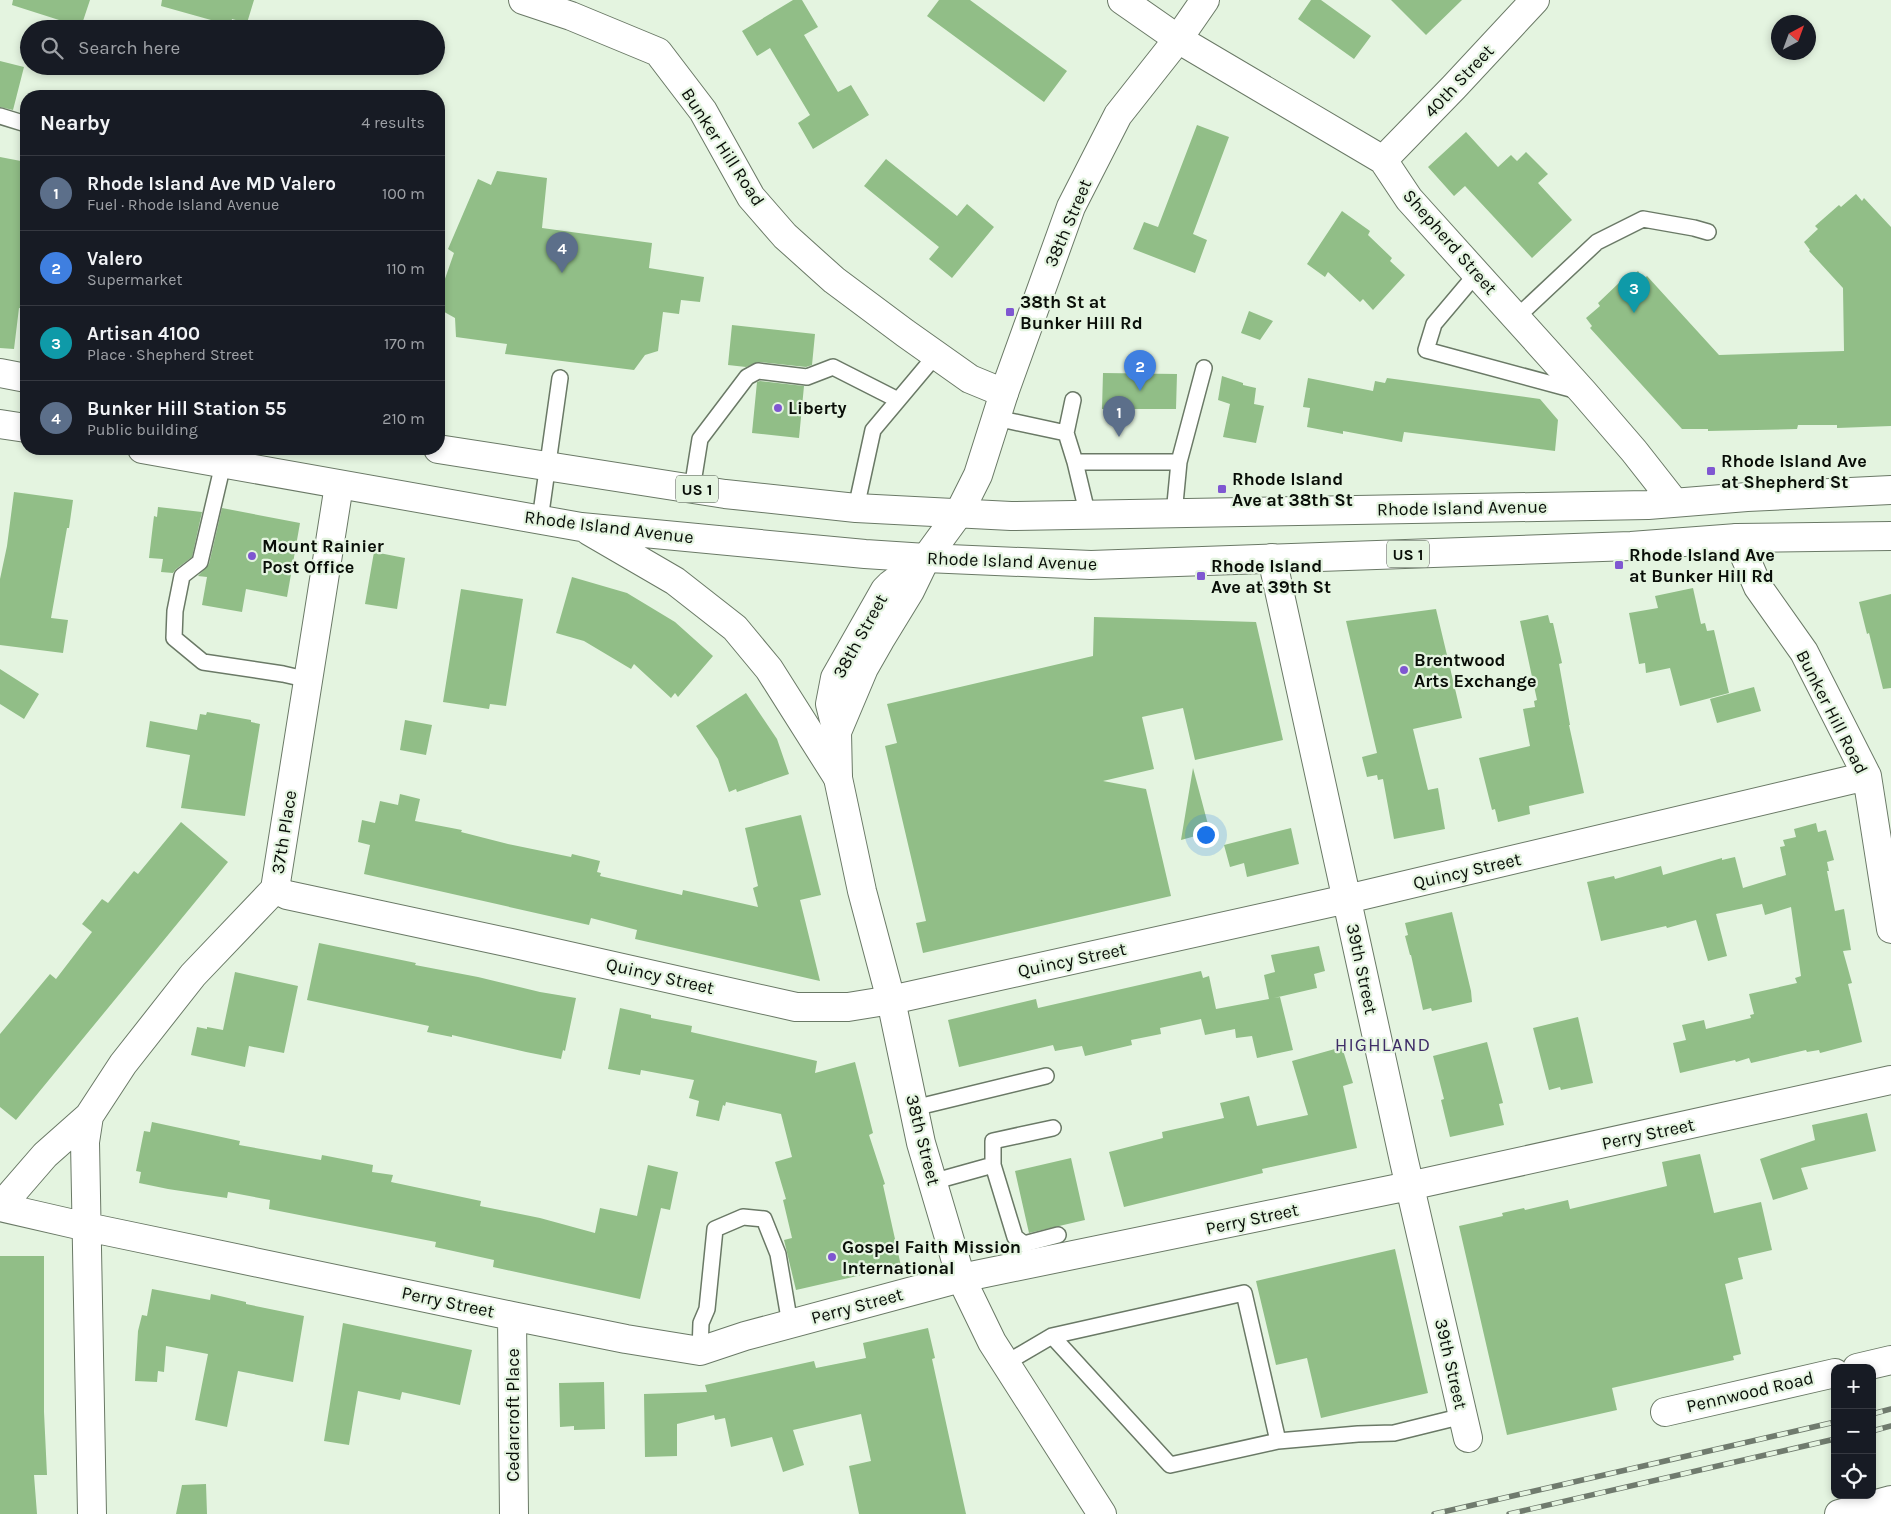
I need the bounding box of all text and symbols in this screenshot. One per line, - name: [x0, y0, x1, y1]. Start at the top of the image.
- north arrow: [1771, 15, 1816, 60]
- search box: [20, 20, 445, 75]
- icon: search: [38, 34, 66, 62]
- text: Search here: [78, 37, 180, 59]
- street label: 40th Street: [1420, 40, 1499, 122]
- street label: Bunker Hill Road: [677, 84, 769, 210]
- text: Nearby: [40, 111, 110, 135]
- text: 4 results: [361, 113, 425, 132]
- text: Rhode Island Ave MD Valero: [87, 173, 336, 195]
- street label: 38th Street: [1040, 176, 1096, 270]
- text: 1: [53, 184, 59, 203]
- text: 100 m: [382, 184, 425, 203]
- street label: Shepherd Street: [1398, 185, 1502, 299]
- text: Fuel · Rhode Island Avenue: [87, 195, 279, 214]
- pin: 4: [546, 232, 578, 273]
- text: Valero: [87, 248, 143, 270]
- text: 2: [51, 259, 61, 278]
- text: 110 m: [386, 259, 425, 278]
- text: Supermarket: [87, 270, 183, 289]
- pin: 3: [1618, 272, 1650, 313]
- place label: 38th St at Bunker Hill Rd: [1020, 291, 1143, 334]
- marker: 38th St at Bunker Hill Rd: [1004, 306, 1016, 318]
- text: Artisan 4100: [87, 323, 200, 345]
- text: 3: [51, 334, 61, 353]
- text: 170 m: [384, 334, 425, 353]
- text: Place · Shepherd Street: [87, 345, 254, 364]
- pin: 2: [1124, 350, 1156, 391]
- pin: 1: [1103, 396, 1135, 437]
- place label: Liberty: [788, 397, 847, 419]
- text: Bunker Hill Station 55: [87, 398, 287, 420]
- marker: Liberty: [772, 402, 784, 414]
- text: 4: [51, 409, 61, 428]
- text: 210 m: [382, 409, 425, 428]
- text: Public building: [87, 420, 198, 439]
- place label: Rhode Island Ave at Shepherd St: [1721, 450, 1867, 493]
- marker: Rhode Island Ave at Shepherd St: [1705, 465, 1717, 477]
- place label: Rhode Island Ave at 38th St: [1232, 468, 1353, 511]
- road number: US 1: [676, 476, 718, 502]
- marker: Rhode Island Ave at 38th St: [1216, 483, 1228, 495]
- street label: Rhode Island Avenue: [1377, 496, 1547, 520]
- street label: Rhode Island Avenue: [523, 506, 695, 548]
- place label: Mount Rainier Post Office: [262, 535, 384, 578]
- road number: US 1: [1387, 540, 1429, 568]
- place label: Rhode Island Ave at Bunker Hill Rd: [1629, 544, 1775, 587]
- street label: Rhode Island Avenue: [926, 547, 1098, 575]
- marker: Mount Rainier Post Office: [246, 550, 258, 562]
- place label: Rhode Island Ave at 39th St: [1211, 555, 1331, 598]
- marker: Rhode Island Ave at Bunker Hill Rd: [1613, 559, 1625, 571]
- marker: Rhode Island Ave at 39th St: [1195, 570, 1207, 582]
- street label: 38th Street: [828, 590, 892, 682]
- street label: Bunker Hill Road: [1791, 646, 1873, 778]
- place label: Brentwood Arts Exchange: [1414, 649, 1537, 692]
- marker: Brentwood Arts Exchange: [1398, 664, 1410, 676]
- street label: 37th Place: [267, 789, 301, 875]
- your location: [1193, 822, 1219, 848]
- street label: Quincy Street: [1411, 848, 1523, 894]
- street label: 39th Street: [1342, 922, 1382, 1017]
- street label: Quincy Street: [1016, 938, 1128, 982]
- street label: Quincy Street: [604, 953, 716, 999]
- district label: HIGHLAND: [1335, 1034, 1431, 1056]
- street label: 38th Street: [901, 1092, 945, 1188]
- street label: Perry Street: [1600, 1113, 1697, 1155]
- street label: Perry Street: [1204, 1198, 1301, 1240]
- place label: Gospel Faith Mission International: [842, 1236, 1021, 1279]
- marker: Gospel Faith Mission International: [826, 1251, 838, 1263]
- street label: Perry Street: [400, 1281, 497, 1323]
- street label: Perry Street: [809, 1283, 906, 1329]
- street label: 39th Street: [1430, 1317, 1472, 1412]
- street label: Cedarcroft Place: [502, 1348, 524, 1482]
- map controls: [1831, 1364, 1876, 1499]
- button: +: [1831, 1364, 1876, 1409]
- street label: Pennwood Road: [1684, 1367, 1816, 1417]
- button: −: [1831, 1409, 1876, 1454]
- button: locate: [1831, 1454, 1876, 1499]

